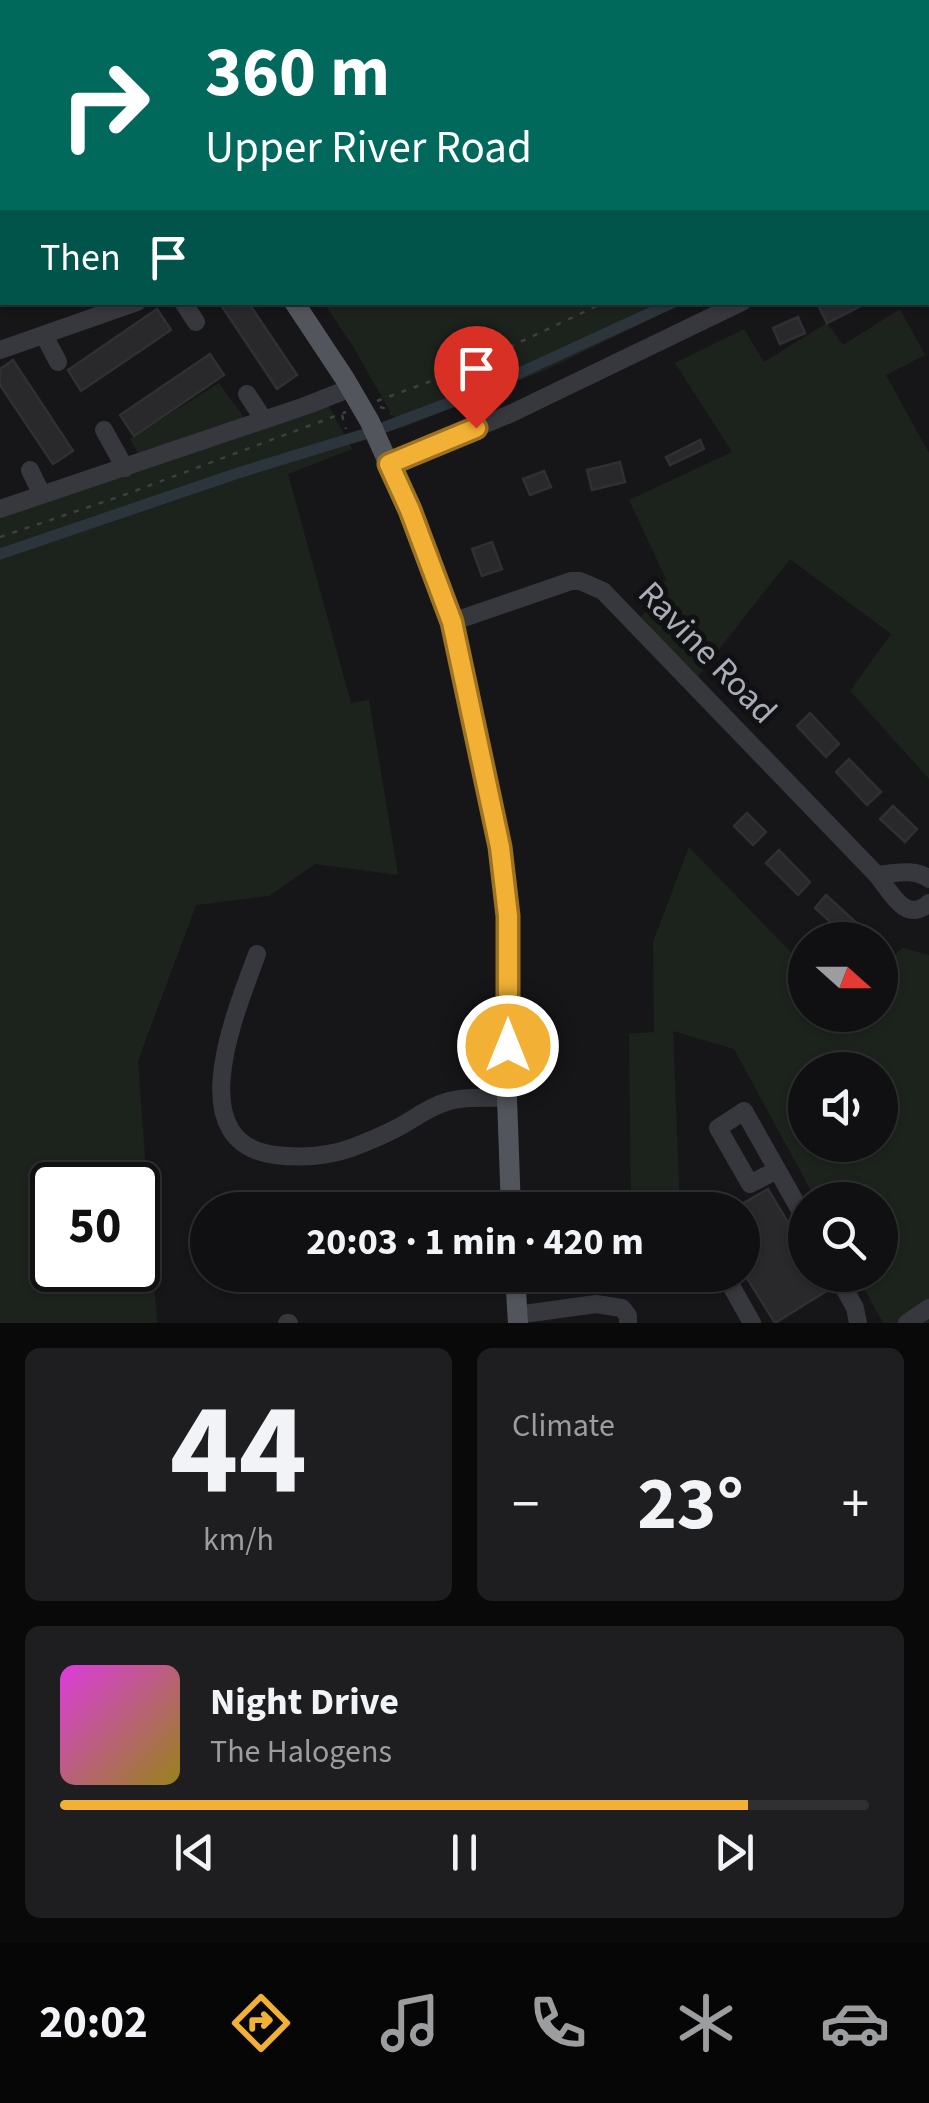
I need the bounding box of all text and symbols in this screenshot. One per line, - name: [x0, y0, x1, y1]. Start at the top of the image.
- text: 360 m: [205, 23, 390, 123]
- icon: right: [40, 40, 170, 170]
- text: Upper River Road: [205, 116, 532, 180]
- icon: arrive: [141, 230, 196, 285]
- text: Then: [40, 231, 121, 285]
- pin: [434, 326, 519, 429]
- icon: arrive: [449, 341, 504, 396]
- street label: Ravine Road: [626, 570, 788, 735]
- north arrow: [788, 922, 898, 1032]
- map controls: [788, 922, 898, 1292]
- position arrow: [456, 994, 560, 1098]
- button: sound: [788, 1052, 898, 1162]
- speed limit sign: 50: [30, 1162, 160, 1292]
- button: search: [788, 1182, 898, 1292]
- text: 20:03 · 1 min · 420 m: [306, 1215, 644, 1269]
- text: 44: [170, 1359, 307, 1544]
- text: Climate: [512, 1403, 615, 1449]
- text: 23°: [637, 1451, 744, 1558]
- text: −: [512, 1466, 539, 1544]
- text: +: [842, 1466, 869, 1544]
- text: km/h: [203, 1517, 274, 1563]
- text: Night Drive: [210, 1675, 399, 1729]
- text: The Halogens: [210, 1729, 392, 1775]
- icon: previous: [167, 1825, 222, 1880]
- icon: pause: [437, 1825, 492, 1880]
- icon: next: [707, 1825, 762, 1880]
- icon: directions: [226, 1988, 296, 2058]
- icon: music: [375, 1988, 445, 2058]
- icon: phone: [523, 1988, 593, 2058]
- icon: climate: [671, 1988, 741, 2058]
- icon: car: [820, 1988, 890, 2058]
- text: 20:02: [39, 1991, 148, 2055]

